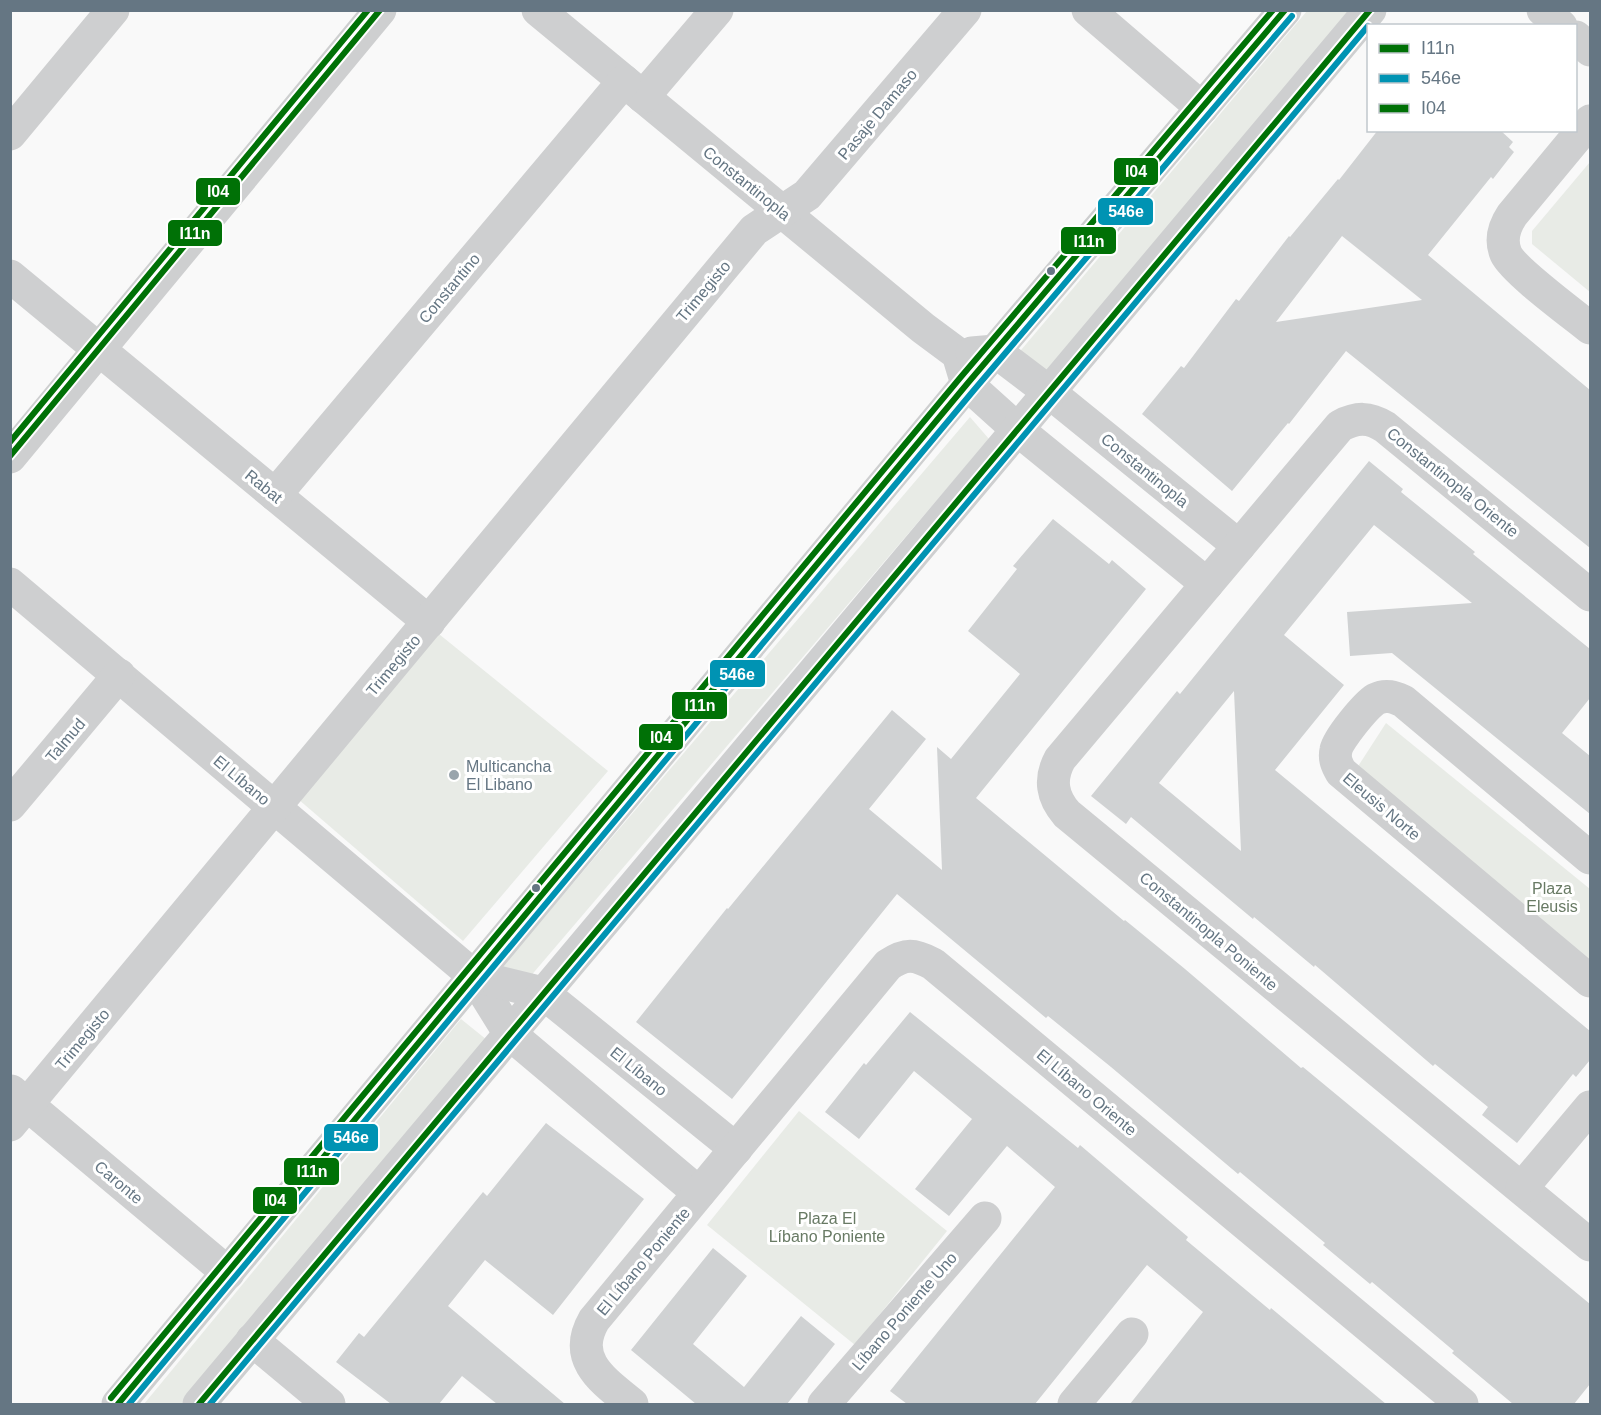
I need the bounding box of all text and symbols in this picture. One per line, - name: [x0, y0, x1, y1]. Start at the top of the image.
- legend: [1367, 24, 1577, 132]
- text: I11n: [1421, 38, 1455, 58]
- street label: Pasaje Damaso: [835, 66, 920, 163]
- text: 546e: [1421, 68, 1461, 88]
- text: I04: [1421, 98, 1446, 118]
- street label: Constantinopla: [700, 143, 794, 224]
- line badge: I04: [1113, 157, 1159, 186]
- text: I04: [1125, 163, 1147, 180]
- line badge: I04: [195, 177, 241, 206]
- text: I04: [207, 183, 229, 200]
- line badge: 546e: [1097, 197, 1154, 226]
- text: 546e: [1108, 203, 1144, 220]
- line badge: I11n: [167, 219, 223, 247]
- text: I11n: [179, 225, 211, 242]
- line badge: I11n: [1060, 226, 1117, 255]
- text: I11n: [1073, 233, 1105, 250]
- street label: Constantino: [415, 250, 483, 326]
- street label: Trimegisto: [673, 257, 734, 325]
- unlabelled marker: [1045, 265, 1057, 277]
- street label: Constantinopla Oriente: [1384, 424, 1522, 541]
- street label: Constantinopla: [1098, 430, 1192, 511]
- street label: Rabat: [242, 466, 286, 507]
- street label: Trimegisto: [363, 631, 424, 699]
- line badge: 546e: [709, 659, 766, 688]
- text: 546e: [719, 666, 755, 683]
- line badge: I11n: [671, 691, 728, 720]
- text: I11n: [684, 697, 716, 714]
- street label: Talmud: [42, 715, 88, 766]
- line badge: I04: [638, 723, 684, 751]
- text: I04: [650, 729, 672, 746]
- street label: El Líbano: [210, 752, 273, 809]
- place label: Multicancha El Libano: [466, 758, 551, 793]
- marker: Multicancha El Libano: [447, 768, 461, 782]
- street label: Eleusis Norte: [1340, 769, 1424, 844]
- street label: Constantinopla Poniente: [1136, 869, 1281, 994]
- park label: Plaza Eleusis: [1526, 880, 1578, 915]
- unlabelled marker: [530, 882, 542, 894]
- street label: Trimegisto: [52, 1005, 113, 1073]
- street label: El Líbano: [607, 1044, 670, 1099]
- street label: El Líbano Oriente: [1034, 1046, 1140, 1139]
- line badge: 546e: [323, 1123, 379, 1152]
- text: 546e: [333, 1129, 369, 1146]
- line badge: I11n: [283, 1157, 340, 1186]
- street label: Caronte: [91, 1158, 146, 1207]
- text: I11n: [296, 1163, 328, 1180]
- line badge: I04: [252, 1186, 298, 1215]
- text: I04: [264, 1192, 286, 1209]
- street label: El Líbano Poniente: [593, 1204, 693, 1319]
- park label: Plaza El Líbano Poniente: [769, 1210, 885, 1245]
- street label: Líbano Poniente Uno: [849, 1249, 960, 1374]

